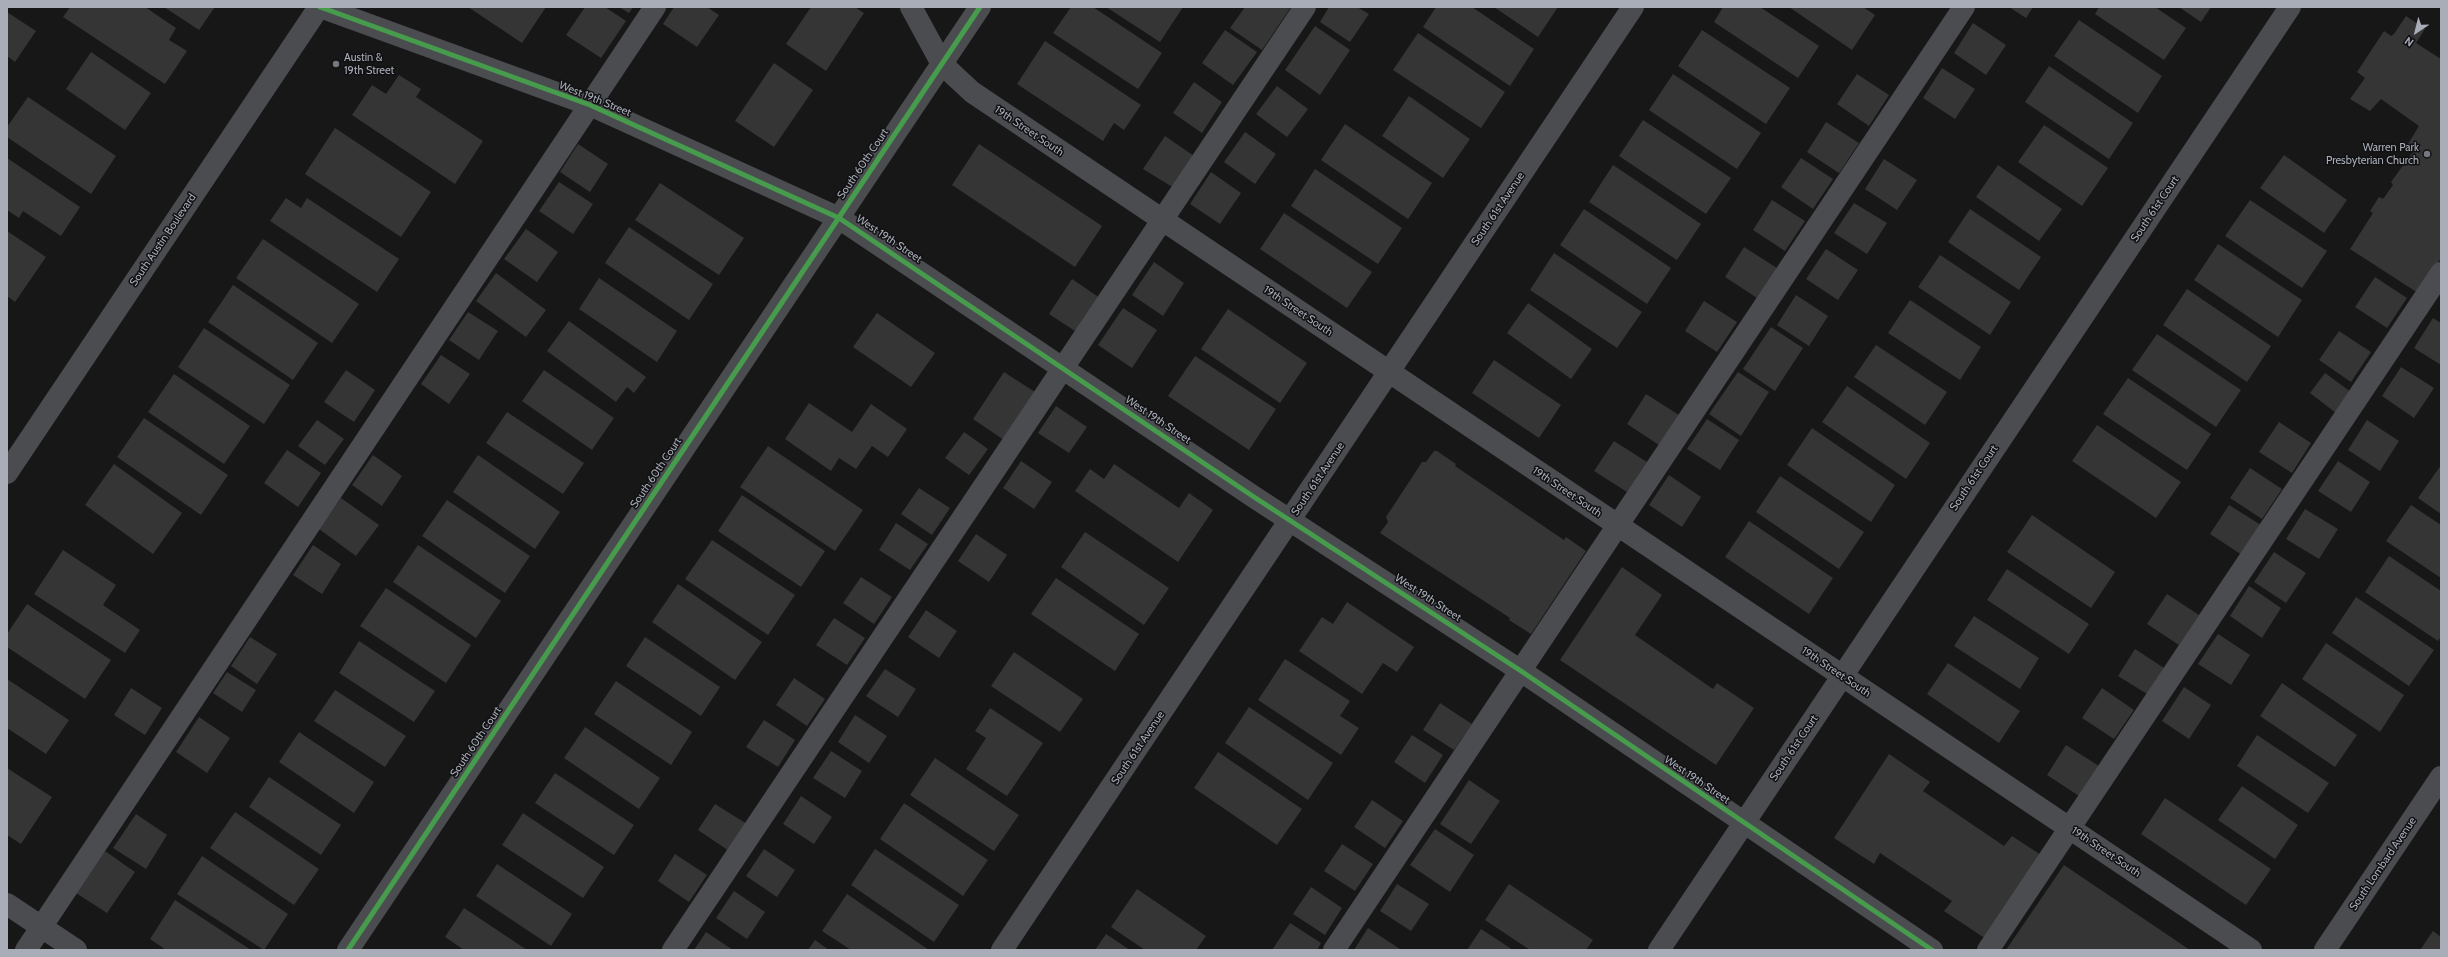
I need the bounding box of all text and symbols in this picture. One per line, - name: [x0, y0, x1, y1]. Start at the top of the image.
- north arrow: [2396, 12, 2436, 52]
- text: N: [2402, 34, 2416, 50]
- place label: Austin & 19th Street: [344, 51, 394, 77]
- marker: Austin & 19th Street: [331, 59, 341, 69]
- street label: West 19th Street: [557, 79, 633, 119]
- street label: 19th Street South: [992, 103, 1066, 159]
- street label: South 60th Court: [835, 126, 891, 202]
- place label: Warren Park Presbyterian Church: [2326, 141, 2419, 167]
- marker: Warren Park Presbyterian Church: [2422, 149, 2432, 159]
- street label: South 61st Avenue: [1469, 170, 1527, 248]
- street label: South 61st Court: [2128, 174, 2182, 244]
- street label: South Austin Boulevard: [127, 191, 199, 289]
- street label: West 19th Street: [854, 212, 924, 266]
- street label: 19th Street South: [1261, 283, 1335, 339]
- street label: West 19th Street: [1123, 393, 1193, 447]
- street label: South 60th Court: [628, 435, 684, 511]
- street label: South 61st Avenue: [1289, 440, 1347, 518]
- street label: South 61st Court: [1947, 443, 2001, 513]
- street label: 19th Street South: [1530, 464, 1604, 520]
- street label: West 19th Street: [1392, 572, 1464, 624]
- street label: 19th Street South: [1799, 644, 1873, 700]
- street label: South 60th Court: [448, 704, 504, 780]
- street label: South 61st Avenue: [1109, 709, 1167, 787]
- street label: South 61st Court: [1767, 713, 1821, 783]
- street label: West 19th Street: [1662, 753, 1732, 807]
- street label: South Lombard Avenue: [2347, 815, 2419, 913]
- street label: 19th Street South: [2069, 824, 2143, 880]

